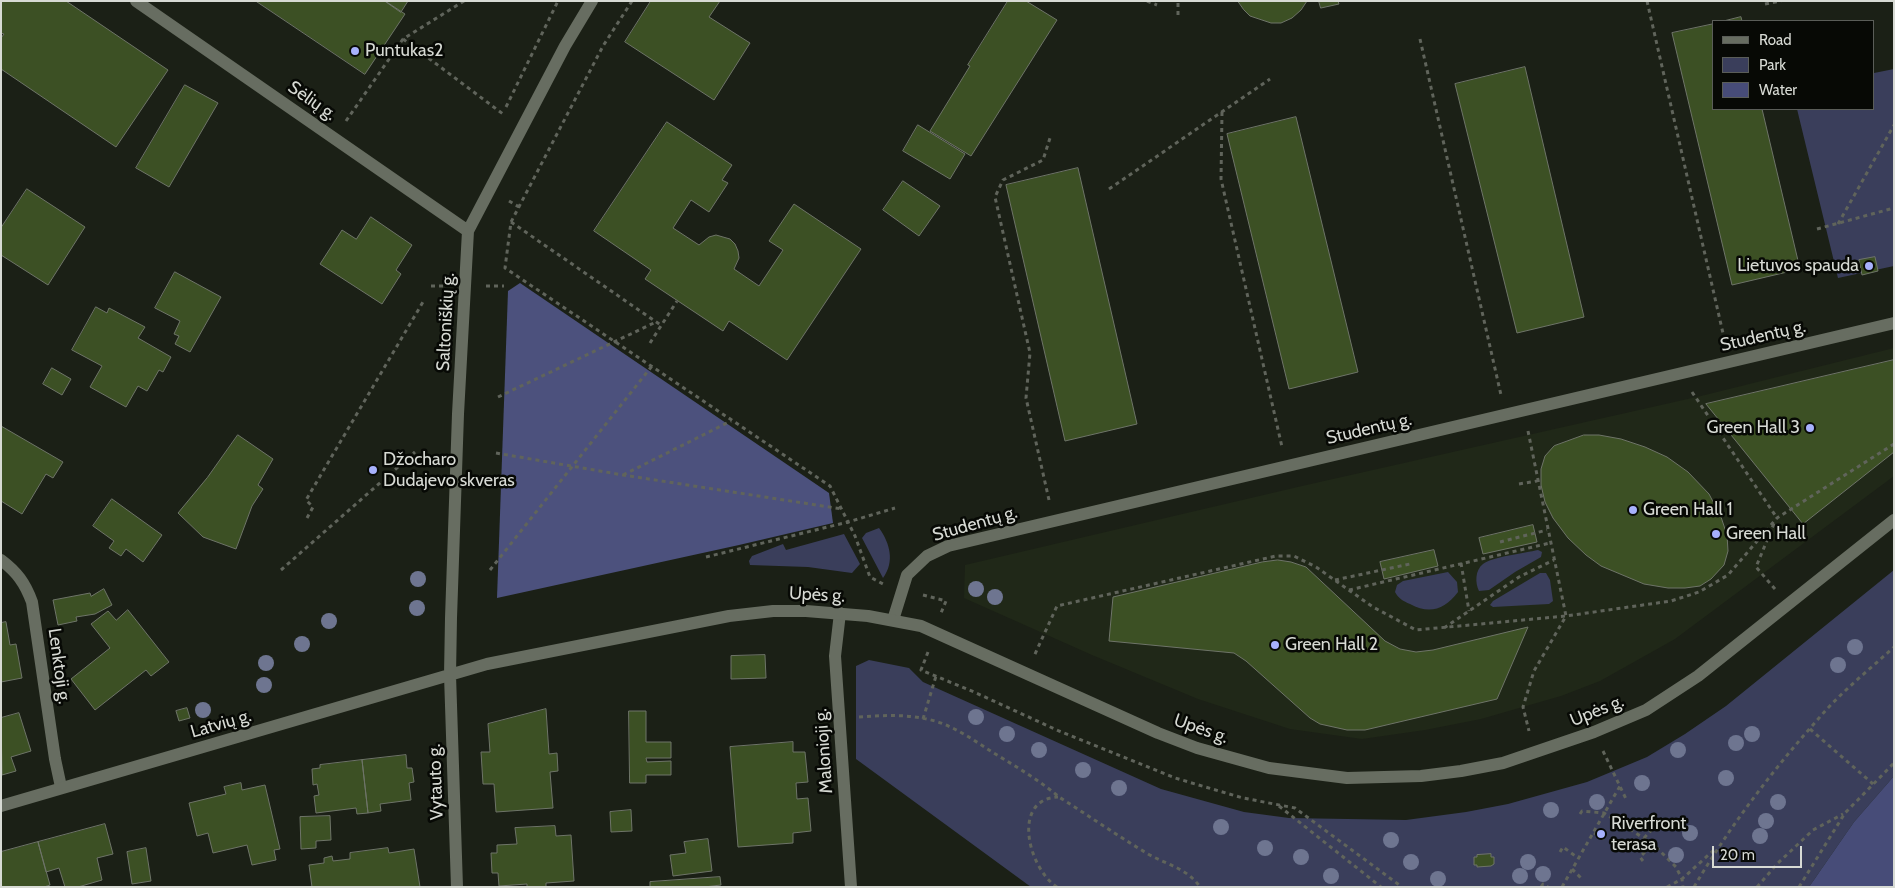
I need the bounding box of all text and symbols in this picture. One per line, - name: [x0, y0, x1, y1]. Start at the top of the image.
- legend: [1712, 20, 1875, 110]
- text: Road: [1759, 31, 1792, 49]
- place label: Puntukas2: [365, 40, 444, 62]
- marker: Puntukas2: [349, 45, 361, 57]
- text: Park: [1759, 56, 1786, 74]
- street label: Sėlių g.: [284, 77, 340, 125]
- text: Water: [1759, 81, 1797, 99]
- place label: Lietuvos spauda: [1737, 255, 1859, 277]
- marker: Lietuvos spauda: [1863, 260, 1875, 272]
- street label: Saltoniškių g.: [433, 272, 459, 372]
- street label: Studentų g.: [1718, 316, 1808, 356]
- street label: Studentų g.: [1324, 409, 1414, 449]
- place label: Green Hall 3: [1707, 417, 1800, 439]
- marker: Green Hall 3: [1804, 422, 1816, 434]
- place label: Džocharo Dudajevo skveras: [383, 449, 515, 492]
- marker: Džocharo Dudajevo skveras: [367, 464, 379, 476]
- place label: Green Hall 1: [1643, 499, 1733, 521]
- street label: Studentų g.: [930, 502, 1020, 546]
- marker: Green Hall 1: [1627, 504, 1639, 516]
- place label: Green Hall: [1726, 523, 1806, 545]
- marker: Green Hall: [1710, 528, 1722, 540]
- street label: Upės g.: [788, 583, 846, 607]
- street label: Lenktoji g.: [43, 627, 75, 705]
- place label: Green Hall 2: [1285, 634, 1378, 656]
- marker: Green Hall 2: [1269, 639, 1281, 651]
- street label: Upės g.: [1567, 690, 1627, 732]
- street label: Latvių g.: [188, 705, 254, 743]
- street label: Malonioji g.: [810, 708, 838, 794]
- street label: Upės g.: [1171, 710, 1231, 748]
- street label: Vytauto g.: [424, 743, 448, 821]
- place label: Riverfront terasa: [1611, 813, 1686, 856]
- marker: Riverfront terasa: [1595, 828, 1607, 840]
- scale bar: [1715, 836, 1805, 868]
- text: 20 m: [1720, 846, 1755, 864]

